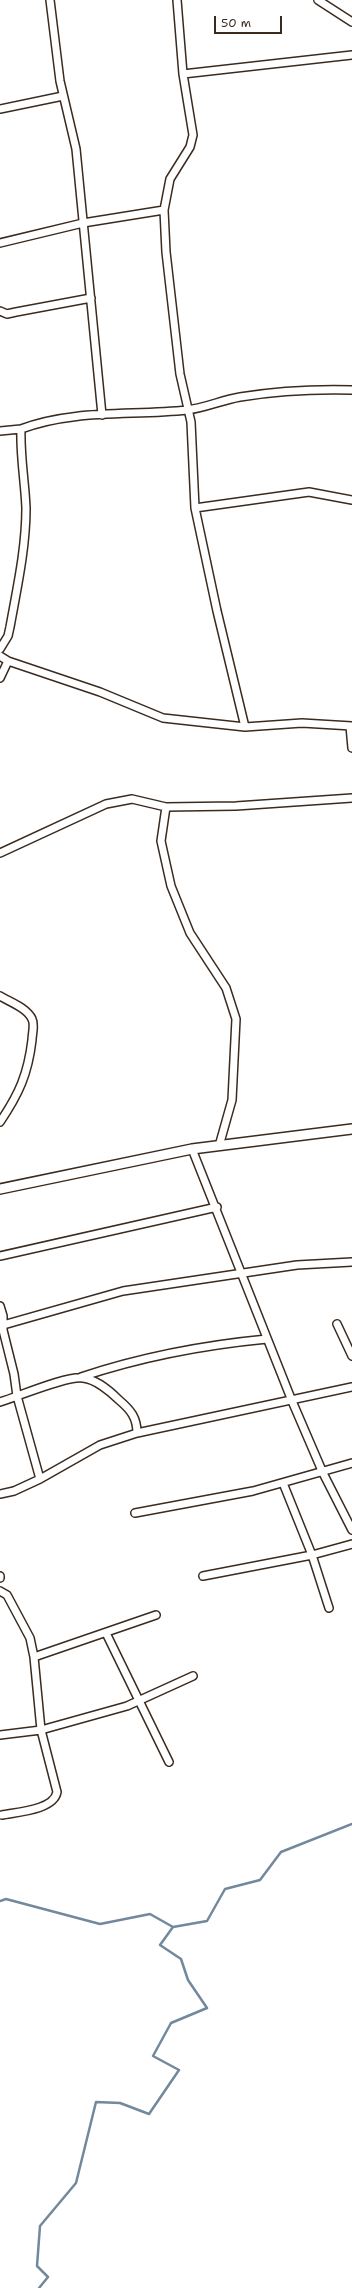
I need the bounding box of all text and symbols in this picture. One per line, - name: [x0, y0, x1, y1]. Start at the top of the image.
- scale bar: [216, 8, 284, 34]
- text: 50 m: [221, 15, 251, 31]

